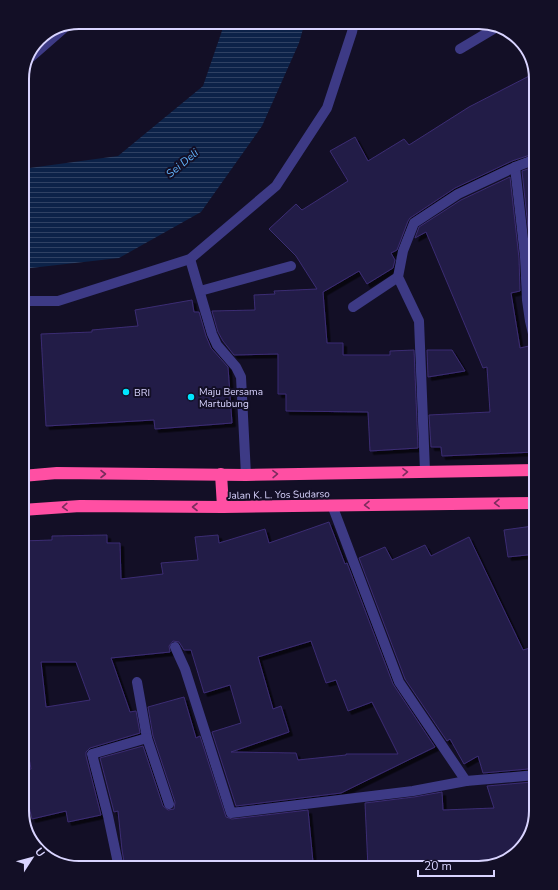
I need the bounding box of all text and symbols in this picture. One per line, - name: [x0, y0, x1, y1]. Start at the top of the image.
- water label: Sei Deli: [163, 145, 202, 181]
- place label: Maju Bersama Martubung: [199, 385, 263, 411]
- place label: BRI: [134, 386, 150, 400]
- marker: BRI: [121, 387, 131, 397]
- marker: Maju Bersama Martubung: [186, 392, 196, 402]
- one-way arrow: [402, 468, 408, 476]
- one-way arrow: [100, 470, 106, 478]
- one-way arrow: [272, 470, 278, 478]
- street label: Jalan K. L. Yos Sudarso: [227, 487, 330, 503]
- one-way arrow: [494, 499, 500, 507]
- one-way arrow: [364, 501, 370, 509]
- one-way arrow: [62, 503, 68, 511]
- one-way arrow: [192, 503, 198, 511]
- north arrow: [12, 838, 52, 878]
- text: U: [31, 845, 48, 860]
- scale bar: [418, 852, 494, 878]
- text: 20 m: [424, 858, 452, 874]

